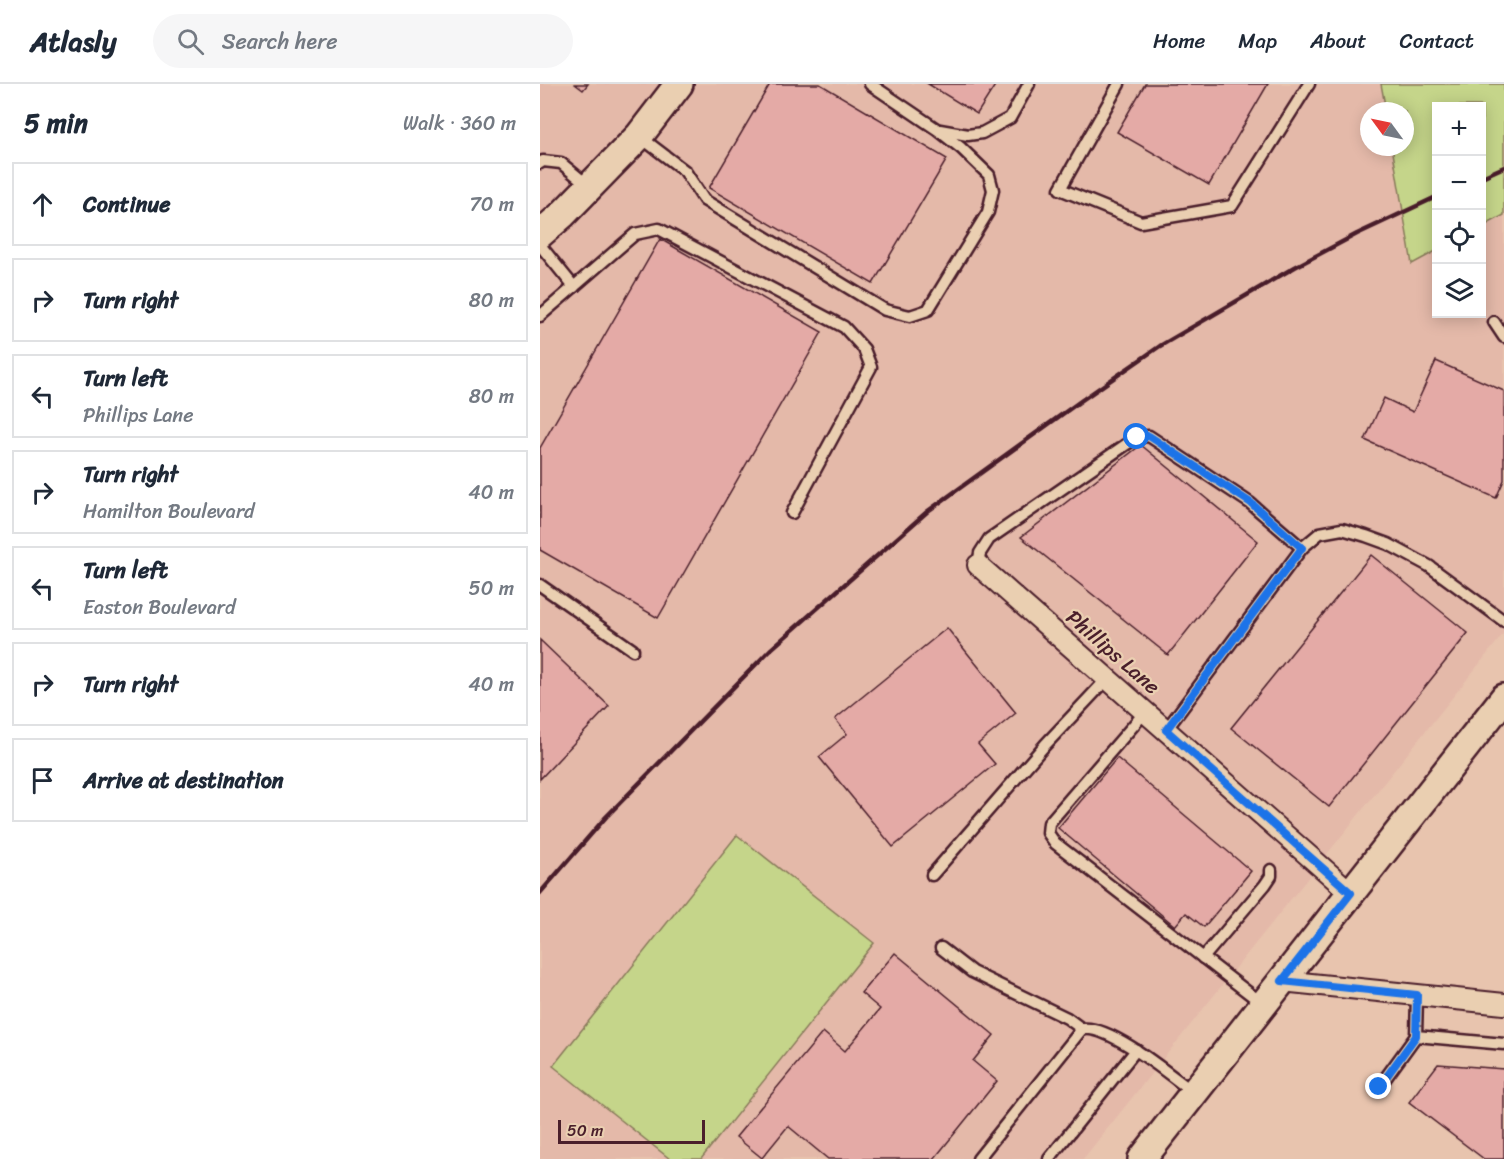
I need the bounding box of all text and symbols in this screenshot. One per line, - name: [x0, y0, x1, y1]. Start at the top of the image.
- search box: [153, 14, 573, 68]
- text: Atlasly: [30, 17, 117, 66]
- text: Search here: [222, 22, 338, 61]
- text: Home: [1153, 22, 1205, 60]
- text: Map: [1238, 22, 1277, 60]
- text: About: [1310, 22, 1367, 60]
- text: Contact: [1400, 22, 1474, 60]
- icon: search: [174, 25, 207, 58]
- text: 5 min: [24, 100, 88, 146]
- north arrow: [1360, 102, 1414, 156]
- map controls: [1432, 102, 1486, 318]
- button: +: [1432, 102, 1486, 156]
- text: Walk · 360 m: [403, 106, 516, 141]
- button: −: [1432, 156, 1486, 210]
- text: Continue: [83, 185, 171, 224]
- text: 70 m: [469, 187, 514, 222]
- icon: ahead: [26, 188, 59, 221]
- button: locate: [1432, 210, 1486, 264]
- button: layers: [1432, 264, 1486, 318]
- text: Turn right: [83, 281, 178, 320]
- text: 80 m: [469, 283, 514, 318]
- icon: right: [26, 284, 59, 317]
- text: Turn left: [83, 359, 168, 398]
- text: 80 m: [469, 379, 514, 414]
- icon: left: [26, 380, 59, 413]
- text: Phillips Lane: [83, 398, 193, 433]
- route start: [1123, 423, 1149, 449]
- text: Turn right: [83, 455, 178, 494]
- text: 40 m: [468, 475, 514, 510]
- icon: right: [26, 476, 59, 509]
- text: Hamilton Boulevard: [83, 494, 255, 529]
- text: Turn left: [83, 551, 168, 590]
- text: 50 m: [469, 571, 514, 606]
- icon: left: [26, 572, 59, 605]
- text: Easton Boulevard: [83, 590, 236, 625]
- street label: Phillips Lane: [1057, 600, 1169, 705]
- text: Turn right: [83, 665, 178, 704]
- text: 40 m: [468, 667, 514, 702]
- icon: right: [26, 668, 59, 701]
- text: Arrive at destination: [83, 761, 284, 800]
- icon: arrive: [26, 764, 59, 797]
- route end: [1365, 1073, 1391, 1099]
- text: 50 m: [567, 1116, 603, 1145]
- scale bar: [558, 1117, 705, 1144]

